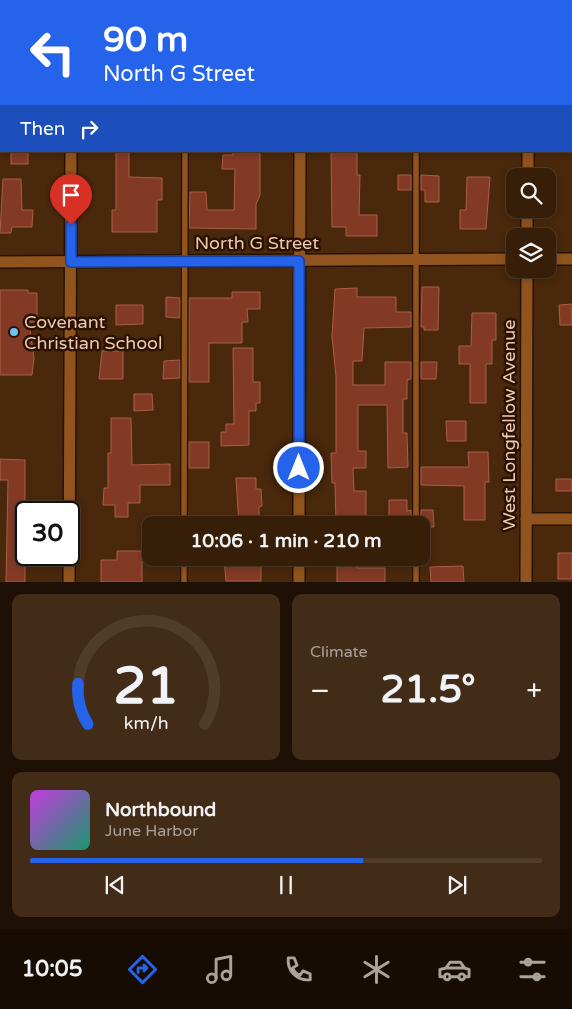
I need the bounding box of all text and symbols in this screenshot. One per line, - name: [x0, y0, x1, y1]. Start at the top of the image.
- text: 90 m: [103, 19, 188, 61]
- icon: left: [20, 20, 85, 85]
- text: North G Street: [103, 61, 255, 87]
- icon: right: [75, 115, 103, 143]
- text: Then: [20, 118, 65, 140]
- map controls: [506, 168, 556, 278]
- button: search: [506, 168, 556, 218]
- pin: [50, 174, 92, 225]
- icon: arrive: [57, 181, 85, 209]
- button: layers: [506, 228, 556, 278]
- street label: North G Street: [195, 232, 319, 254]
- place label: Covenant Christian School: [24, 311, 163, 354]
- street label: West Longfellow Avenue: [498, 319, 520, 531]
- marker: Covenant Christian School: [8, 326, 20, 338]
- position arrow: [272, 441, 324, 493]
- speed limit sign: 30: [15, 501, 80, 566]
- text: 10:06 · 1 min · 210 m: [190, 530, 382, 552]
- text: Climate: [310, 642, 368, 662]
- text: 21: [113, 655, 179, 718]
- text: 21.5°: [381, 667, 476, 713]
- text: −: [310, 674, 330, 708]
- text: +: [526, 674, 542, 708]
- text: km/h: [124, 713, 168, 734]
- text: Northbound: [105, 799, 216, 821]
- text: June Harbor: [105, 821, 198, 841]
- icon: previous: [101, 871, 129, 899]
- icon: pause: [272, 871, 300, 899]
- icon: next: [443, 871, 471, 899]
- icon: directions: [125, 952, 160, 987]
- icon: music: [203, 952, 238, 987]
- icon: phone: [281, 952, 316, 987]
- icon: climate: [359, 952, 394, 987]
- icon: car: [437, 952, 472, 987]
- icon: filters: [515, 952, 550, 987]
- text: 10:05: [22, 956, 82, 982]

